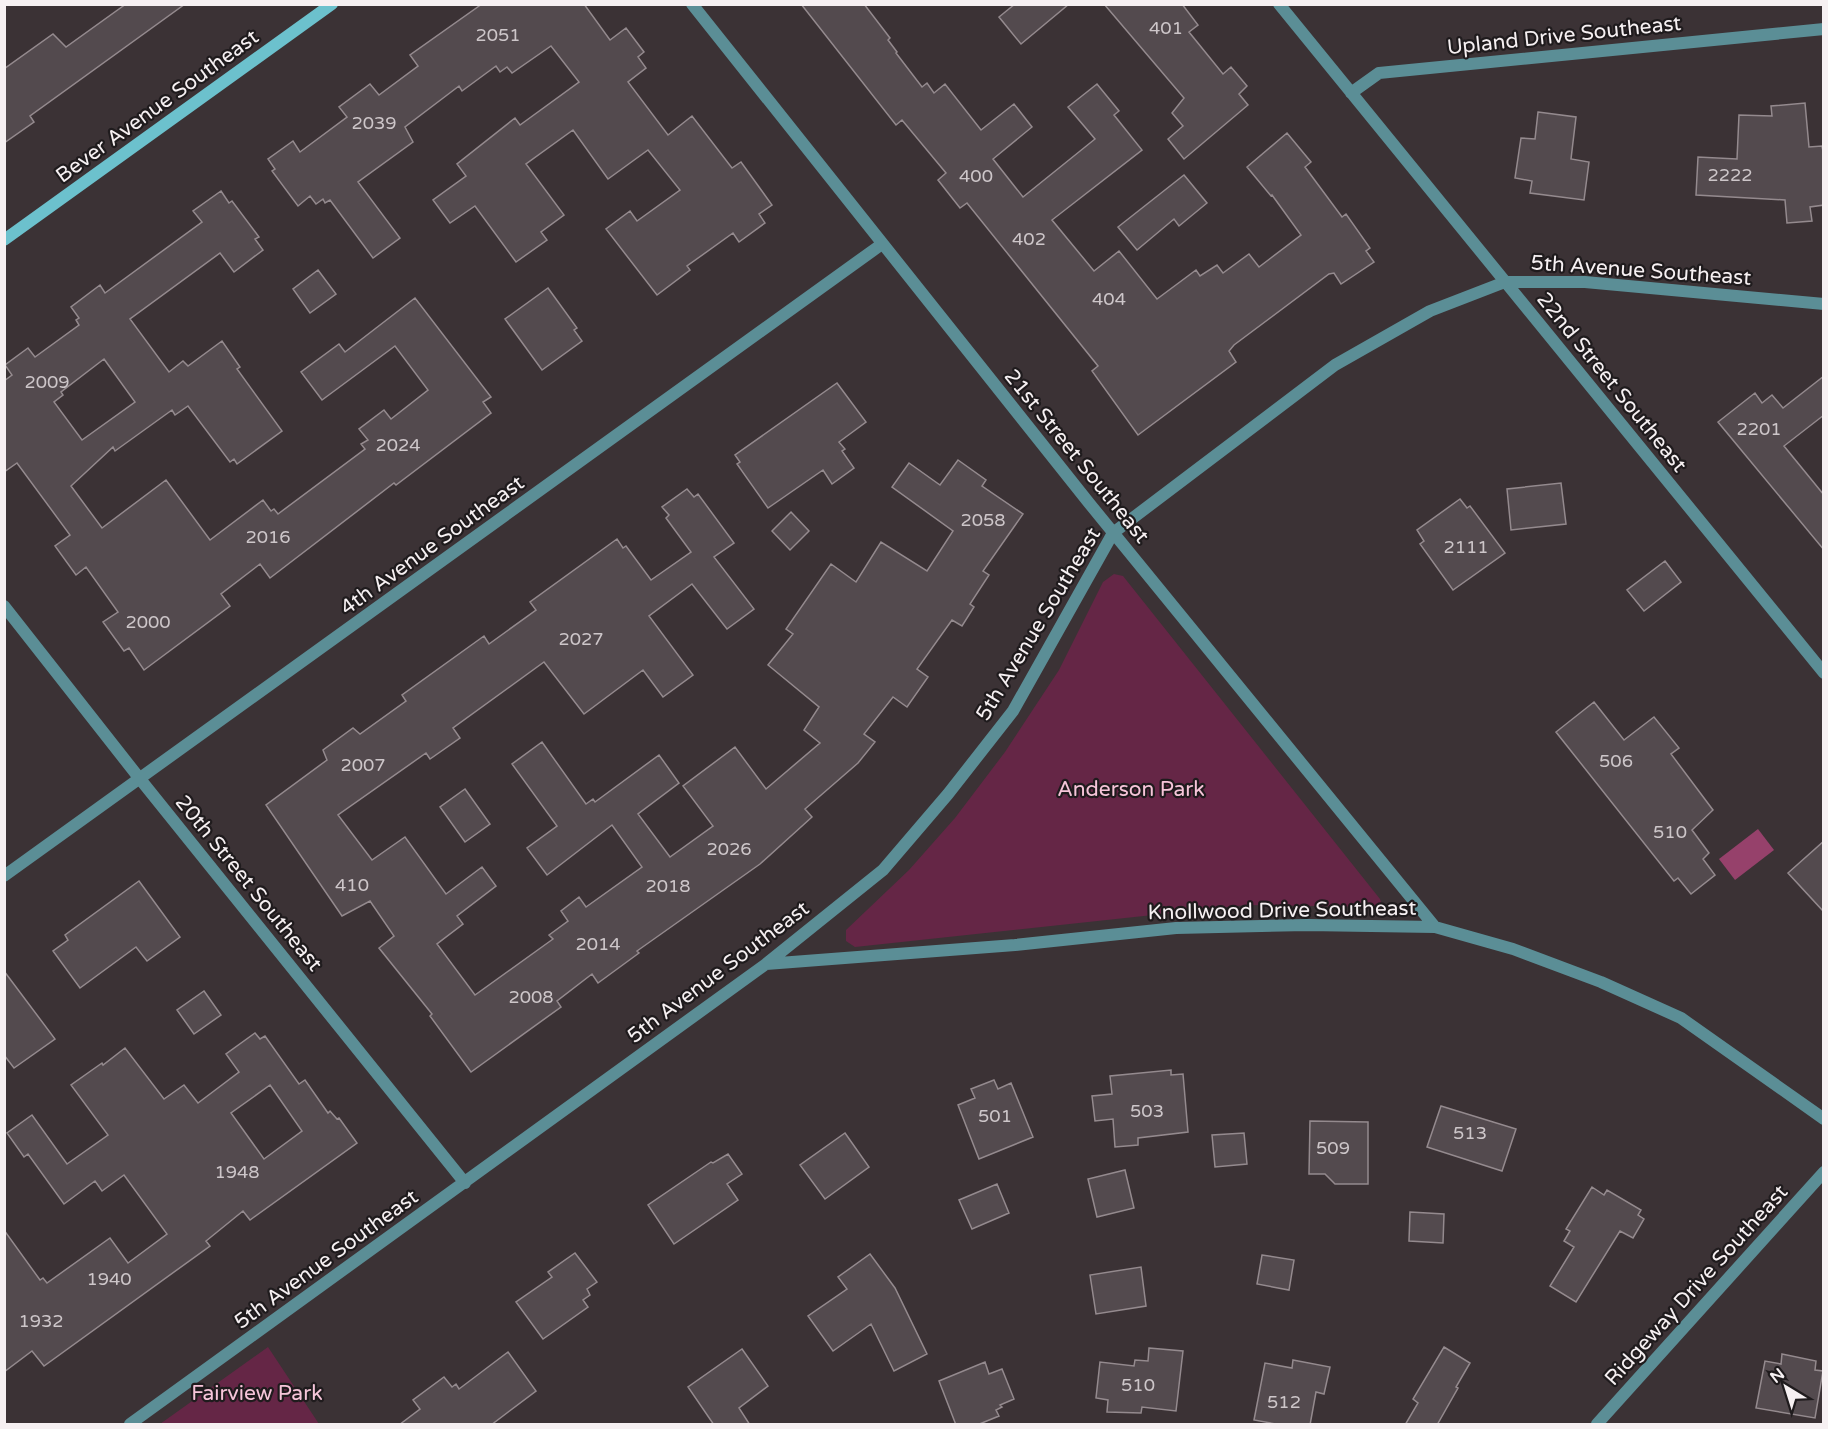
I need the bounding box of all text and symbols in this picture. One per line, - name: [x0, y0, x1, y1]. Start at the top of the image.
- street label: Upland Drive Southeast: [1446, 11, 1682, 60]
- house number: 401: [1149, 17, 1183, 39]
- house number: 2051: [475, 24, 521, 46]
- street label: Bever Avenue Southeast: [51, 25, 263, 188]
- house number: 2039: [351, 112, 397, 134]
- house number: 2222: [1707, 164, 1753, 186]
- house number: 400: [959, 165, 993, 187]
- house number: 402: [1012, 228, 1046, 250]
- street label: 5th Avenue Southeast: [1530, 250, 1752, 291]
- street label: 22nd Street Southeast: [1531, 287, 1692, 477]
- house number: 404: [1092, 288, 1126, 310]
- street label: 21st Street Southeast: [999, 364, 1154, 548]
- house number: 2009: [24, 371, 70, 393]
- house number: 2201: [1736, 418, 1782, 440]
- house number: 2024: [375, 434, 421, 456]
- street label: 4th Avenue Southeast: [336, 470, 529, 620]
- house number: 2058: [960, 509, 1006, 531]
- street label: 5th Avenue Southeast: [971, 523, 1106, 725]
- house number: 2016: [245, 526, 291, 548]
- house number: 2111: [1443, 536, 1489, 558]
- house number: 2000: [125, 611, 171, 633]
- house number: 2027: [558, 628, 604, 650]
- house number: 506: [1599, 750, 1633, 772]
- house number: 2007: [340, 754, 386, 776]
- park label: Anderson Park: [1057, 777, 1205, 802]
- street label: 20th Street Southeast: [170, 790, 327, 976]
- house number: 510: [1653, 821, 1687, 843]
- house number: 2026: [706, 838, 752, 860]
- house number: 410: [335, 874, 369, 896]
- house number: 2018: [645, 875, 691, 897]
- street label: 5th Avenue Southeast: [622, 896, 814, 1049]
- street label: Knollwood Drive Southeast: [1147, 896, 1417, 925]
- house number: 2014: [575, 933, 621, 955]
- house number: 2008: [508, 986, 554, 1008]
- house number: 503: [1130, 1100, 1164, 1122]
- house number: 501: [978, 1105, 1012, 1127]
- house number: 513: [1453, 1122, 1487, 1144]
- house number: 509: [1316, 1137, 1350, 1159]
- house number: 1948: [214, 1161, 260, 1183]
- street label: Ridgeway Drive Southeast: [1600, 1180, 1793, 1391]
- street label: 5th Avenue Southeast: [230, 1184, 423, 1334]
- house number: 1940: [86, 1268, 132, 1290]
- house number: 1932: [18, 1310, 64, 1332]
- north arrow: [1756, 1357, 1816, 1417]
- text: N: [1766, 1364, 1789, 1388]
- house number: 510: [1121, 1374, 1155, 1396]
- park label: Fairview Park: [191, 1381, 323, 1406]
- house number: 512: [1267, 1391, 1301, 1413]

